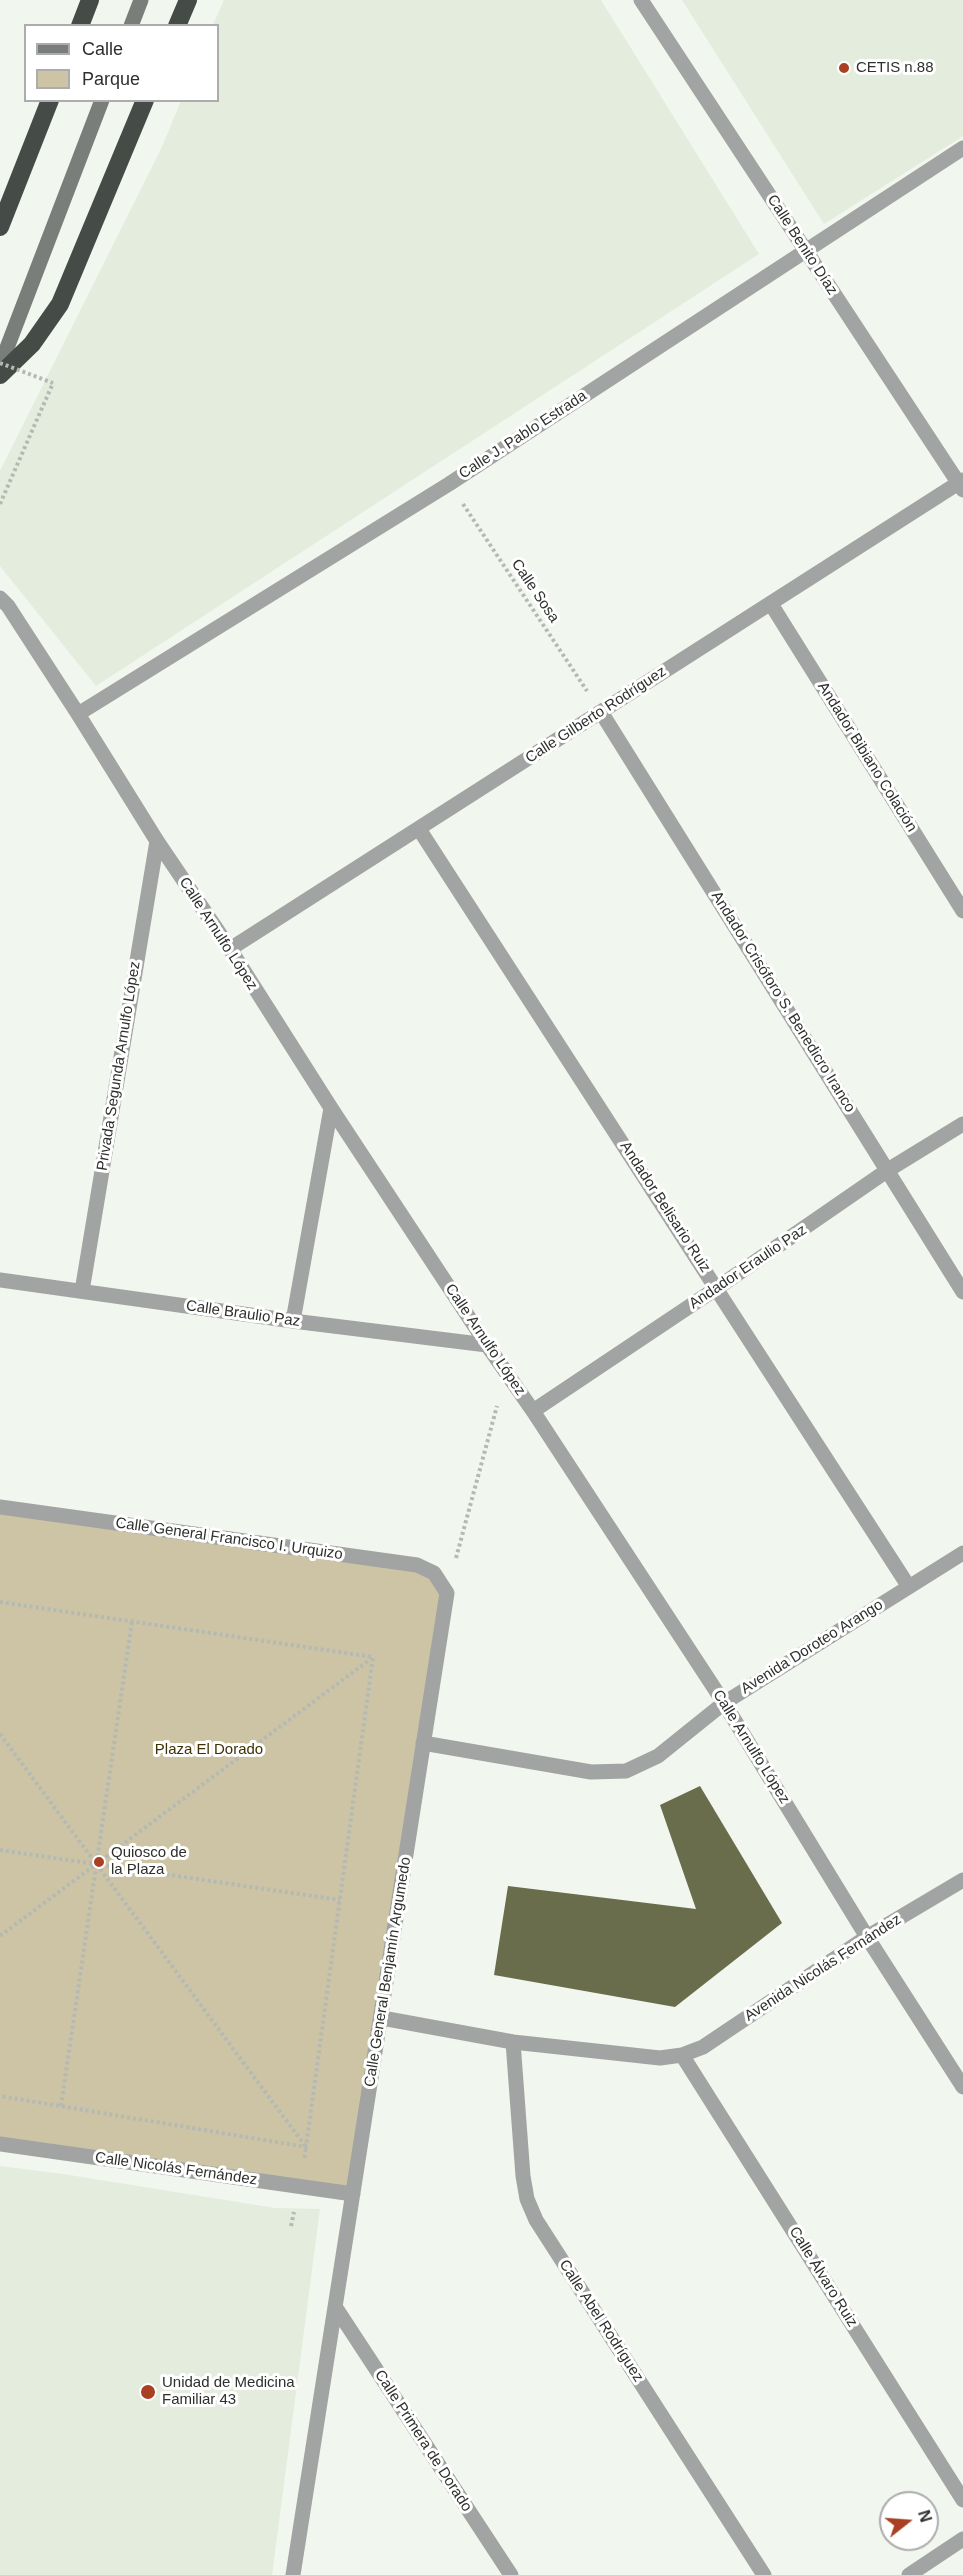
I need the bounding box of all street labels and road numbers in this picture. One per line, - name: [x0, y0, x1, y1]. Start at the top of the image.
- street label: Calle Benito Díaz: [763, 192, 841, 298]
- street label: Calle J. Pablo Estrada: [456, 387, 590, 483]
- street label: Calle Sosa: [507, 556, 563, 626]
- street label: Calle Gilberto Rodríguez: [522, 663, 670, 767]
- street label: Andador Bibiano Colación: [813, 679, 921, 835]
- street label: Calle Arnulfo López: [175, 874, 261, 994]
- street label: Andador Crisóforo S. Benedicro Iranco: [707, 888, 859, 1116]
- street label: Privada Segunda Arnulfo López: [94, 960, 144, 1172]
- street label: Andador Belisario Ruiz: [616, 1138, 714, 1276]
- street label: Andador Eraulio Paz: [686, 1221, 810, 1313]
- street label: Calle Arnulfo López: [441, 1281, 529, 1399]
- street label: Calle Braulio Paz: [185, 1297, 301, 1331]
- street label: Calle General Francisco I. Urquizo: [114, 1514, 344, 1564]
- street label: Avenida Doroteo Arango: [738, 1596, 886, 1698]
- street label: Calle Arnulfo López: [709, 1687, 793, 1807]
- street label: Calle General Benjamín Argumedo: [361, 1856, 415, 2088]
- street label: Avenida Nicolás Fernández: [741, 1911, 905, 2025]
- street label: Calle Nicolás Fernández: [94, 2149, 258, 2189]
- street label: Calle Álvaro Ruiz: [785, 2223, 861, 2331]
- street label: Calle Abel Rodríguez: [555, 2257, 647, 2385]
- street label: Calle Primera de Dorado: [370, 2367, 476, 2515]

